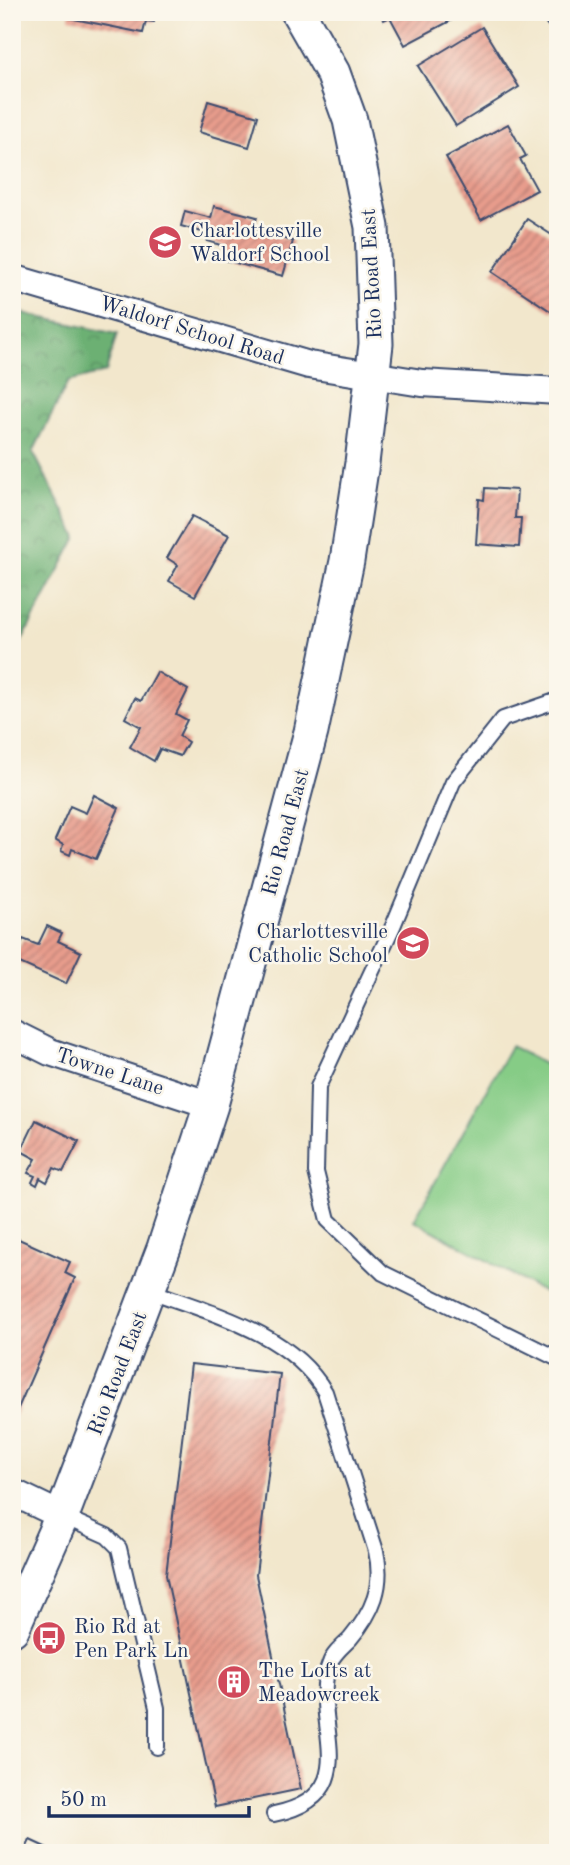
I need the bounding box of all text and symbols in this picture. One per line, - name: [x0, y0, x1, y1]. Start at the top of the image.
- street label: Rio Road East: [359, 208, 386, 340]
- place label: Charlottesville Waldorf School: [190, 221, 330, 266]
- school or university icon: Charlottesville Waldorf School: [146, 223, 184, 261]
- street label: Waldorf School Road: [97, 293, 287, 370]
- street label: Rio Road East: [259, 766, 314, 898]
- place label: Charlottesville Catholic School: [248, 922, 388, 967]
- school or university icon: Charlottesville Catholic School: [394, 924, 432, 962]
- street label: Towne Lane: [53, 1045, 166, 1100]
- street label: Rio Road East: [85, 1309, 152, 1438]
- place label: Rio Rd at Pen Park Ln: [74, 1617, 189, 1662]
- bus stop icon: Rio Rd at Pen Park Ln: [30, 1619, 68, 1657]
- place label: The Lofts at Meadowcreek: [258, 1661, 380, 1706]
- building icon: The Lofts at Meadowcreek: [215, 1663, 253, 1701]
- scale bar: [49, 1774, 248, 1818]
- text: 50 m: [60, 1790, 107, 1811]

